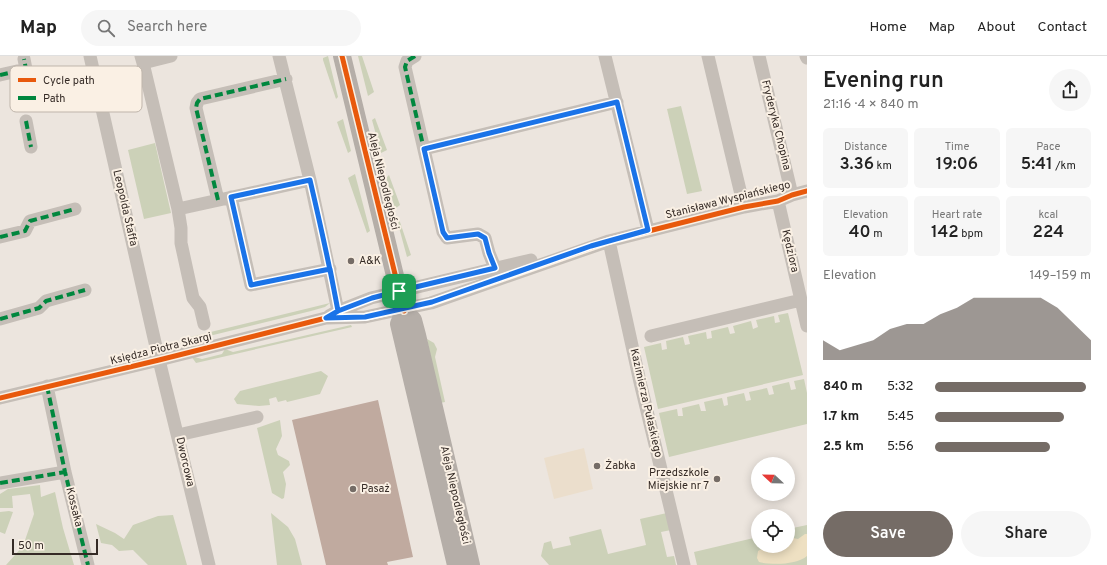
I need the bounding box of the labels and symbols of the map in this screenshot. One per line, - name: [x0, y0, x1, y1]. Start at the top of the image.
- legend: [10, 66, 142, 112]
- text: Cycle path: [43, 74, 95, 88]
- street label: Fryderyka Chopina: [758, 78, 794, 172]
- text: Path: [43, 92, 65, 106]
- street label: Aleja Niepodległości: [364, 131, 402, 231]
- street label: Leopolda Staffa: [109, 169, 141, 248]
- street label: Stanisława Wyspiańskiego: [664, 178, 792, 222]
- street label: Kędziora: [778, 228, 802, 274]
- place label: A&K: [359, 254, 381, 268]
- marker: A&K: [346, 256, 356, 266]
- pin: [382, 274, 416, 308]
- street label: Księdza Piotra Skargi: [109, 330, 213, 368]
- street label: Kazimierza Pułaskiego: [627, 347, 665, 459]
- street label: Dworcowa: [173, 436, 198, 488]
- street label: Aleja Niepodległości: [437, 444, 473, 546]
- north arrow: [751, 457, 795, 501]
- place label: Żabka: [605, 458, 636, 473]
- marker: Żabka: [592, 461, 602, 471]
- place label: Przedszkole Miejskie nr 7: [648, 466, 709, 493]
- marker: Przedszkole Miejskie nr 7: [712, 474, 722, 484]
- place label: Pasaż: [361, 482, 390, 496]
- marker: Pasaż: [348, 484, 358, 494]
- street label: Kossaka: [62, 486, 86, 528]
- scale bar: [12, 537, 98, 556]

